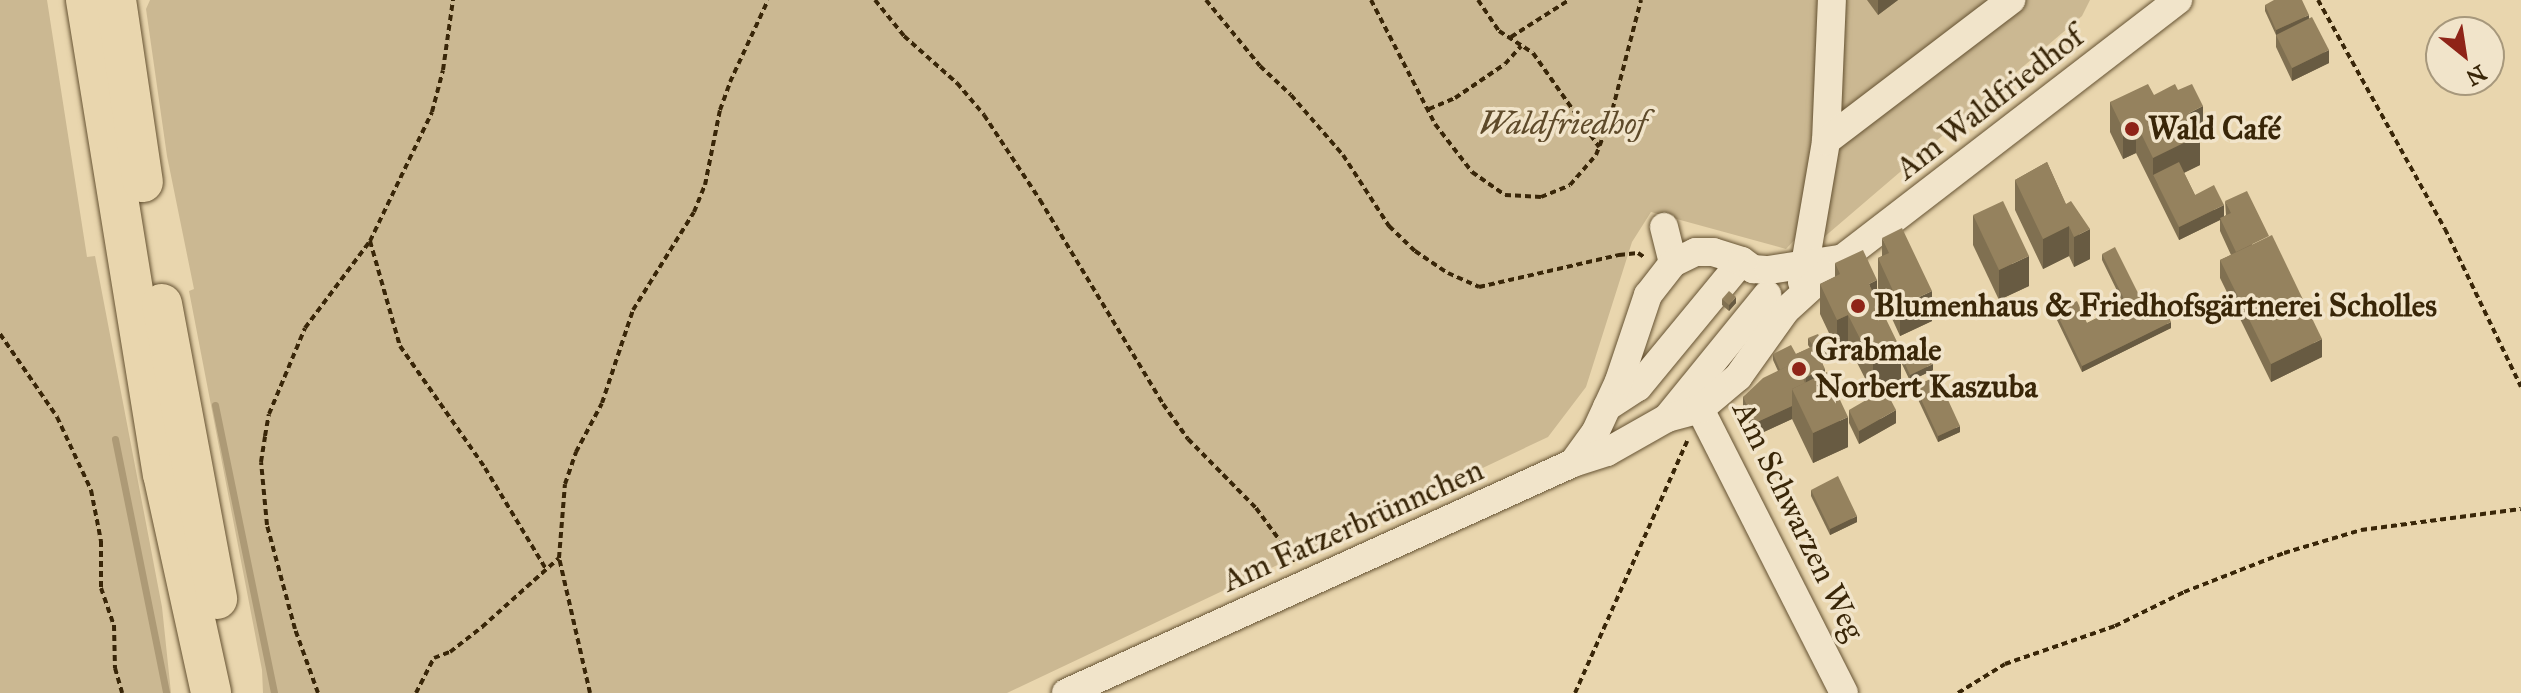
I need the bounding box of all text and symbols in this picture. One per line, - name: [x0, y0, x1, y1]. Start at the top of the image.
- north arrow: [2425, 16, 2505, 96]
- street label: Am Waldfriedhof: [1888, 18, 2092, 188]
- text: N: [2461, 59, 2491, 92]
- park label: Waldfriedhof: [1479, 105, 1647, 143]
- place label: Wald Café: [2148, 110, 2281, 148]
- marker: Wald Café: [2123, 120, 2141, 138]
- place label: Blumenhaus & Friedhofsgärtnerei Scholles: [1874, 287, 2437, 325]
- marker: Blumenhaus & Friedhofsgärtnerei Scholles: [1849, 297, 1867, 315]
- place label: Grabmale Norbert Kaszuba: [1815, 332, 2038, 407]
- marker: Grabmale Norbert Kaszuba: [1790, 360, 1808, 378]
- street label: Am Schwarzen Weg: [1724, 395, 1872, 647]
- street label: Am Fatzerbrünnchen: [1217, 451, 1489, 601]

